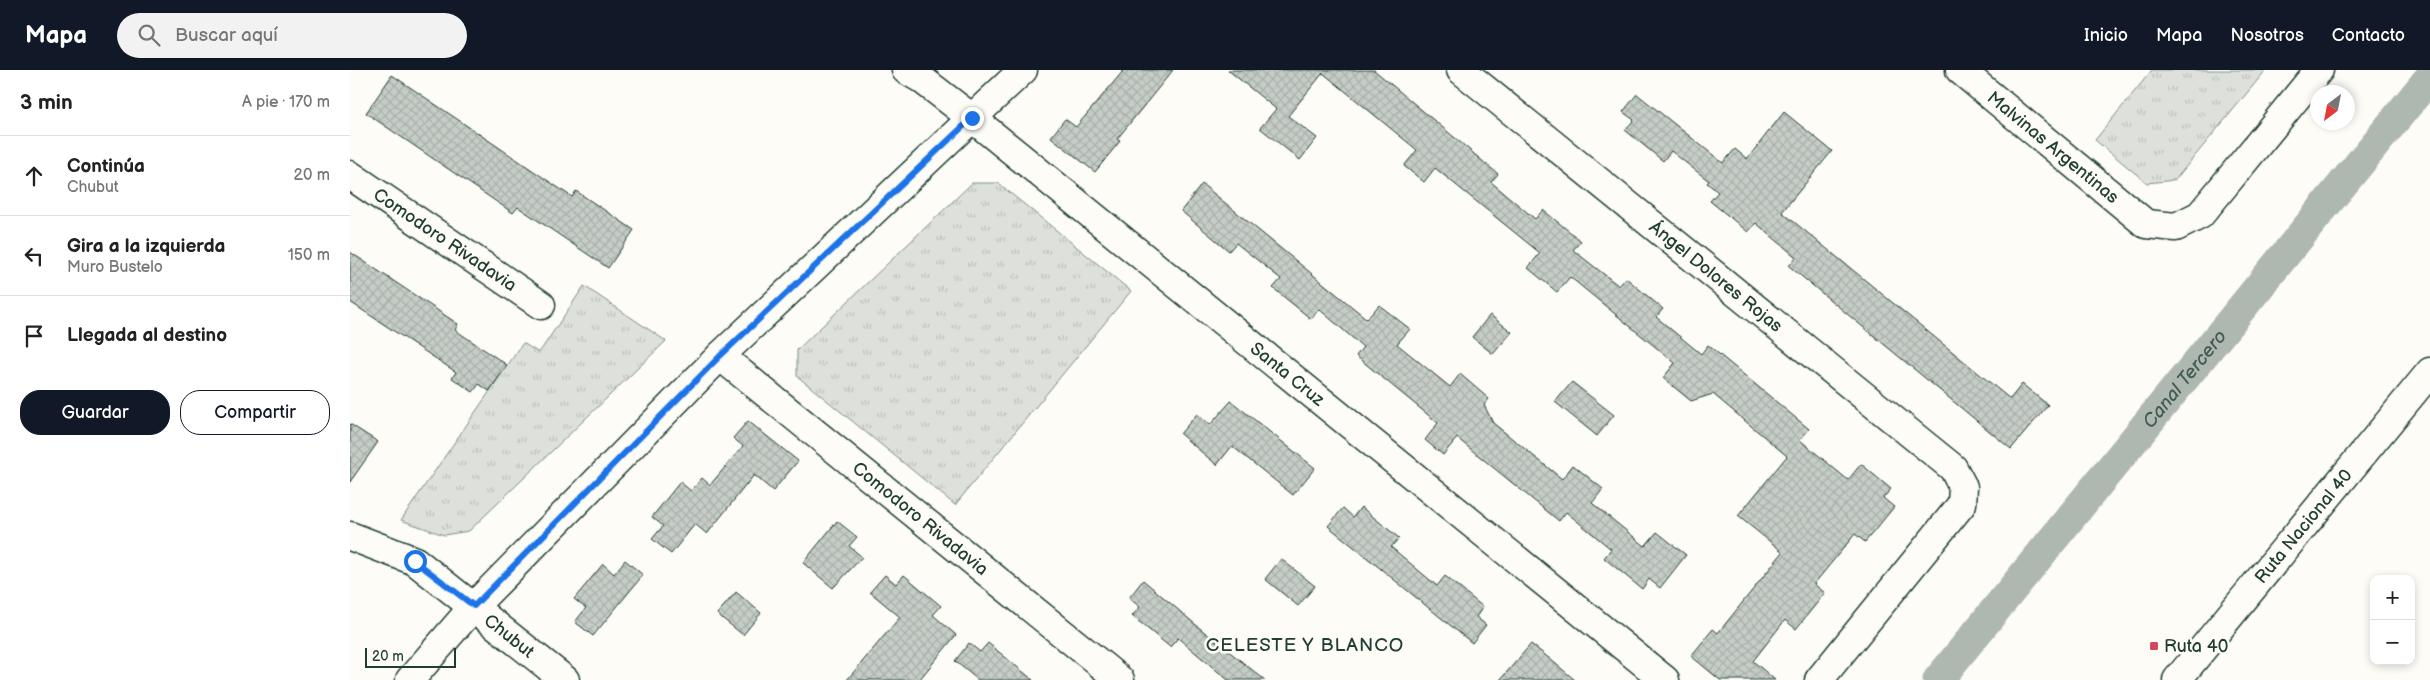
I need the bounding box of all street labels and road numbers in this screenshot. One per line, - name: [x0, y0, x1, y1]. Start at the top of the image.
- street label: Malvinas Argentinas: [1983, 87, 2123, 208]
- street label: Comodoro Rivadavia: [369, 184, 520, 296]
- street label: Ángel Dolores Rojas: [1645, 215, 1787, 337]
- street label: Santa Cruz: [1246, 338, 1329, 411]
- street label: Comodoro Rivadavia: [848, 458, 992, 580]
- street label: Ruta Nacional 40: [2251, 465, 2357, 588]
- street label: Chubut: [480, 610, 539, 663]

